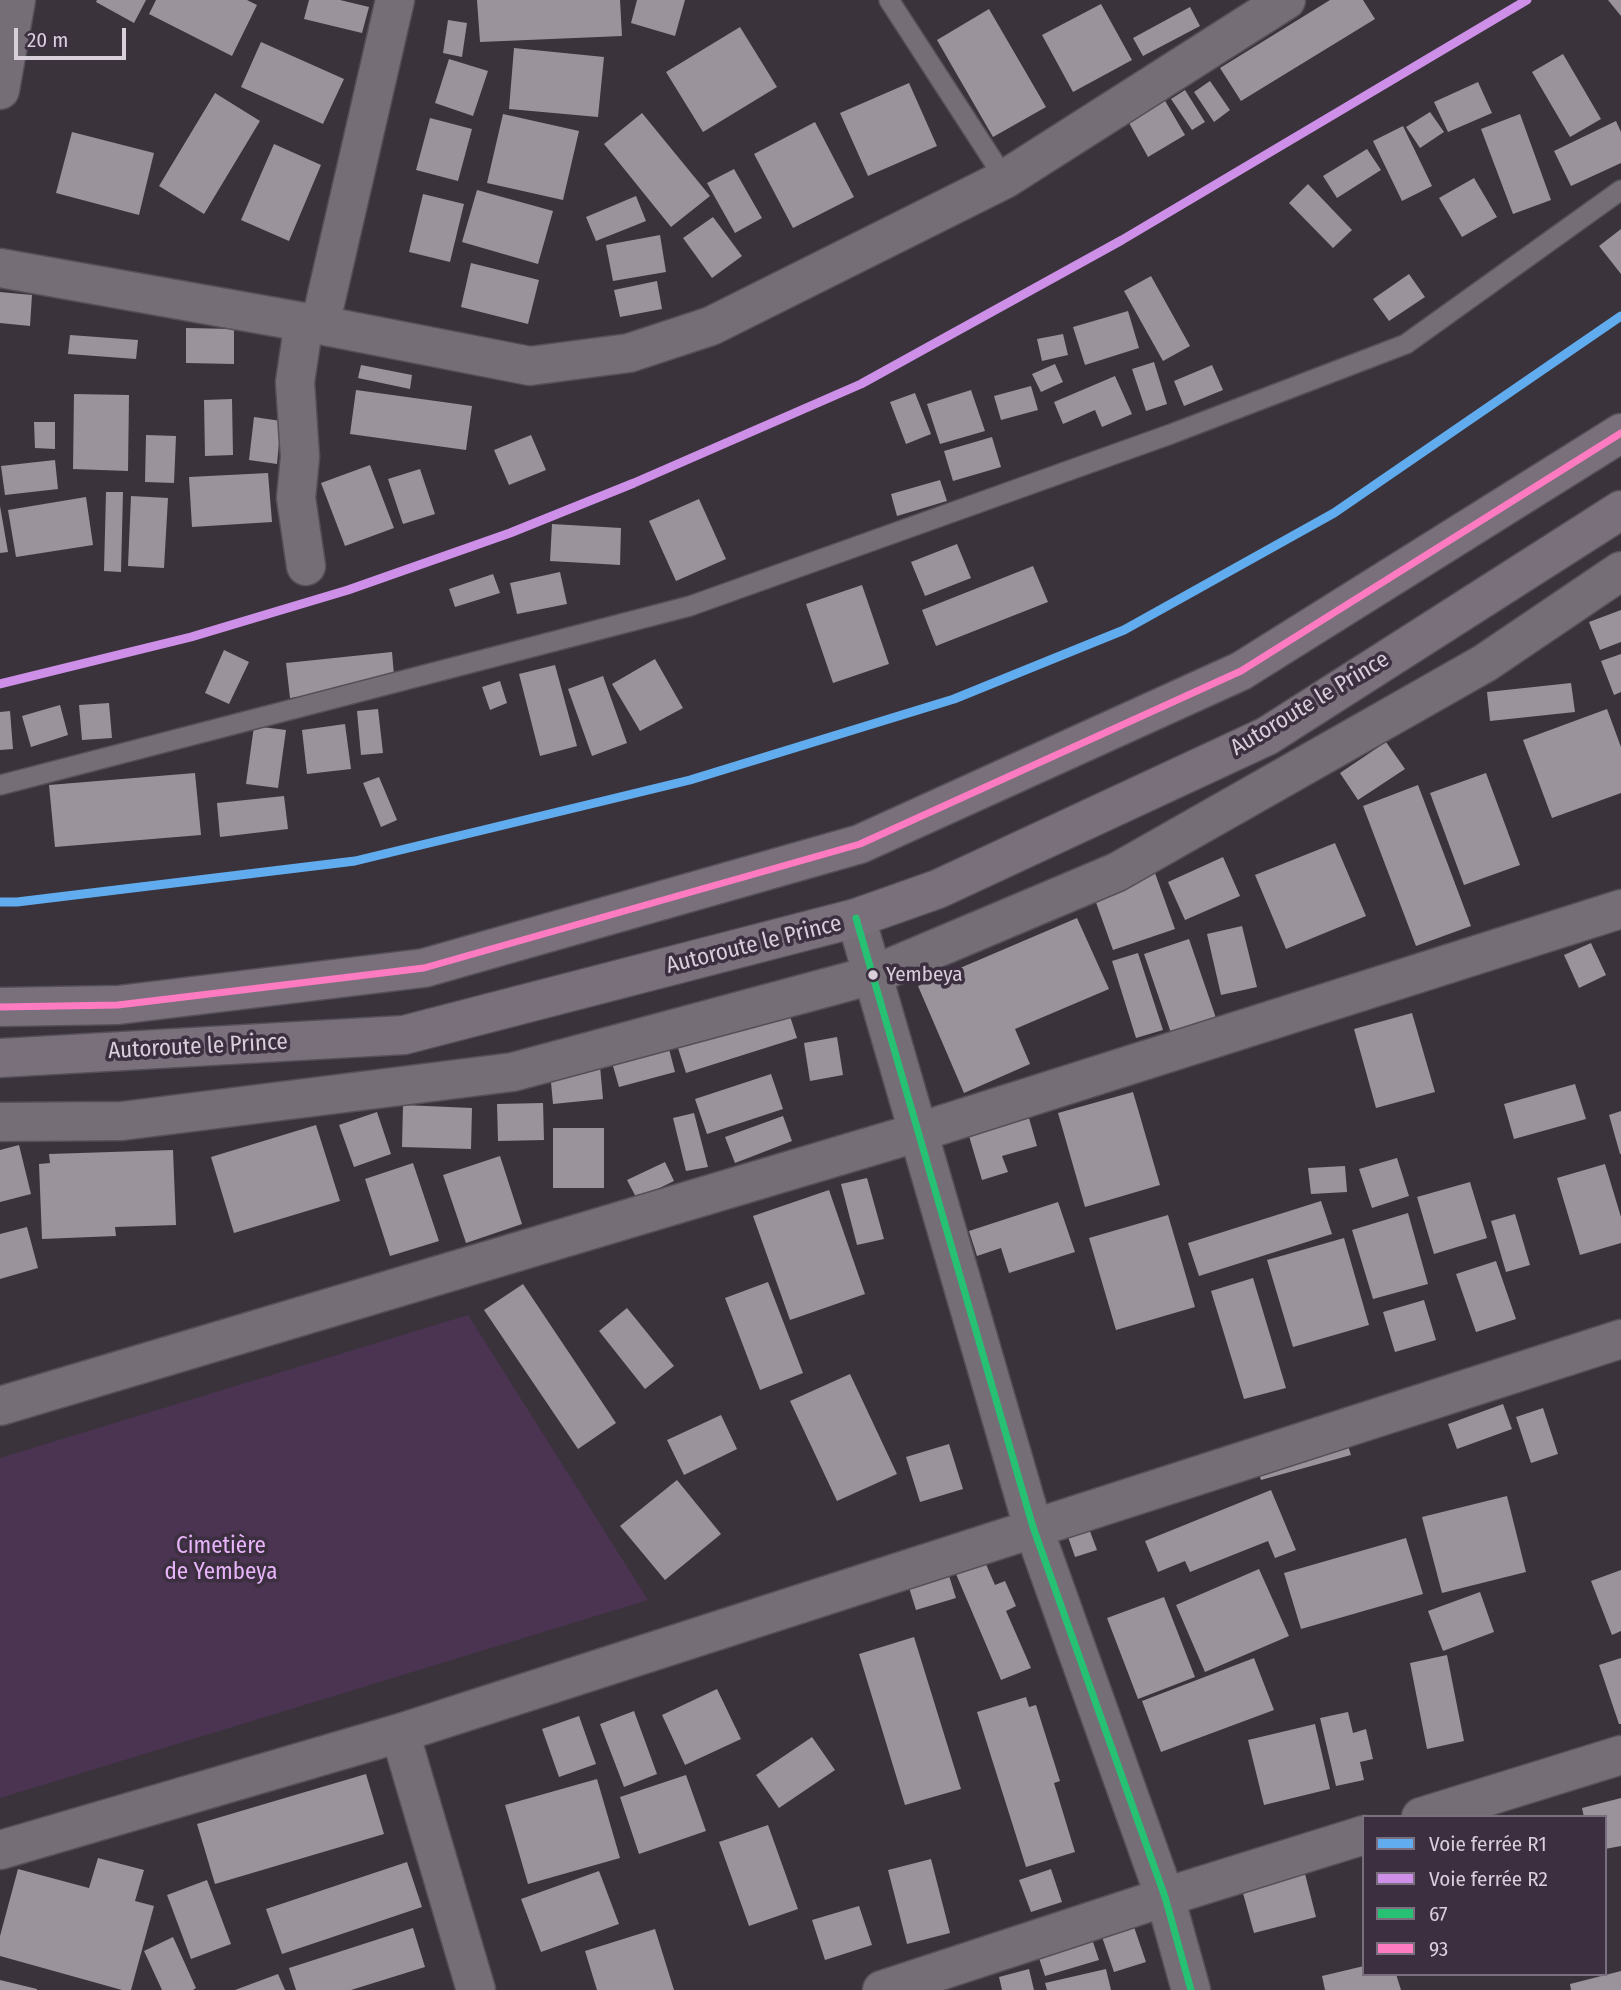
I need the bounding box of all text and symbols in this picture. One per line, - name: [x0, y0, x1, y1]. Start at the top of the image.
- scale bar: [18, 14, 130, 58]
- text: 20 m: [27, 27, 68, 53]
- street label: Autoroute le Prince: [1226, 646, 1394, 762]
- street label: Autoroute le Prince: [663, 910, 845, 980]
- place label: Yembeya: [886, 962, 963, 988]
- marker: Yembeya: [866, 968, 880, 982]
- street label: Autoroute le Prince: [107, 1029, 289, 1065]
- park label: Cimetière de Yembeya: [165, 1533, 277, 1587]
- legend: [1362, 1815, 1607, 1976]
- text: Voie ferrée R1: [1429, 1831, 1547, 1857]
- text: Voie ferrée R2: [1429, 1866, 1548, 1892]
- text: 67: [1429, 1901, 1448, 1927]
- text: 93: [1429, 1936, 1448, 1962]

